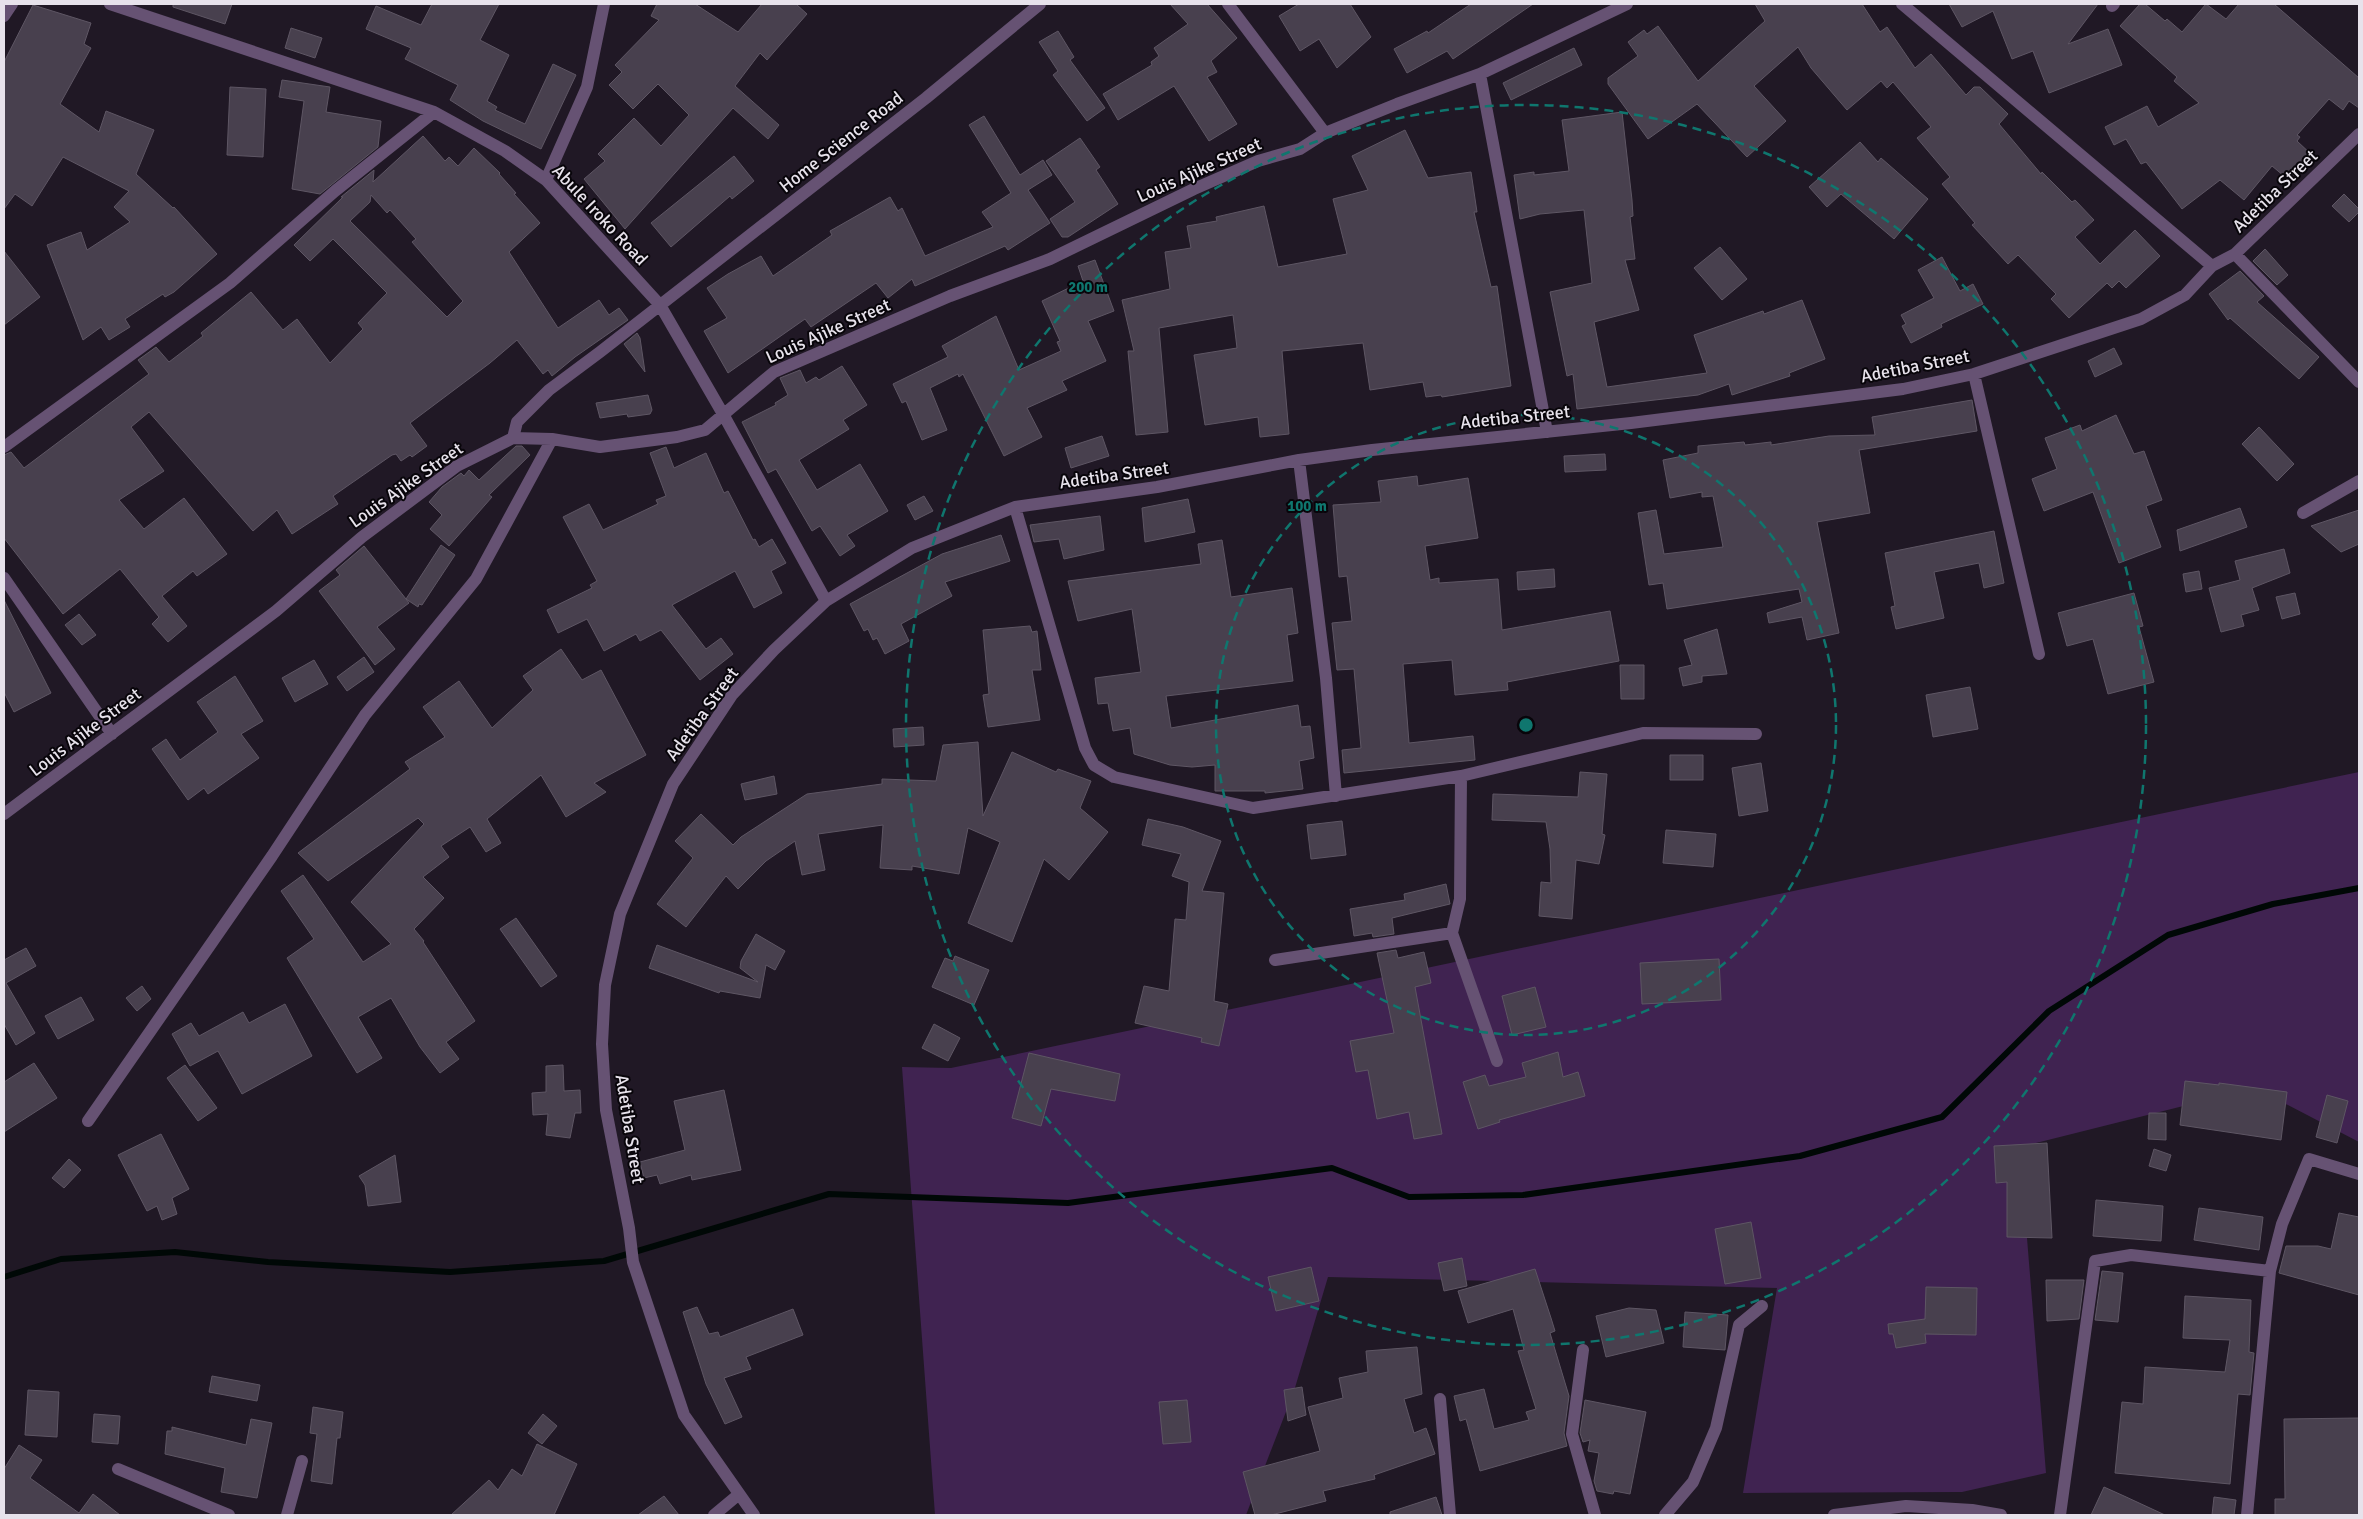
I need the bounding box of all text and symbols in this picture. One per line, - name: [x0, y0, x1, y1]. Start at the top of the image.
- street label: Home Science Road: [775, 87, 907, 197]
- street label: Louis Ajike Street: [1133, 133, 1265, 207]
- street label: Adetiba Street: [2228, 145, 2322, 237]
- street label: Abule Iroko Road: [548, 160, 652, 270]
- text: 200 m: [1068, 278, 1108, 296]
- street label: Louis Ajike Street: [762, 294, 894, 368]
- street label: Adetiba Street: [1859, 345, 1971, 387]
- street label: Adetiba Street: [1459, 400, 1571, 434]
- street label: Louis Ajike Street: [345, 437, 467, 533]
- street label: Adetiba Street: [1058, 456, 1170, 494]
- text: 100 m: [1287, 497, 1327, 515]
- street label: Adetiba Street: [661, 663, 743, 765]
- street label: Louis Ajike Street: [25, 683, 145, 781]
- centre of rings: [1517, 716, 1535, 734]
- street label: Adetiba Street: [611, 1073, 649, 1185]

